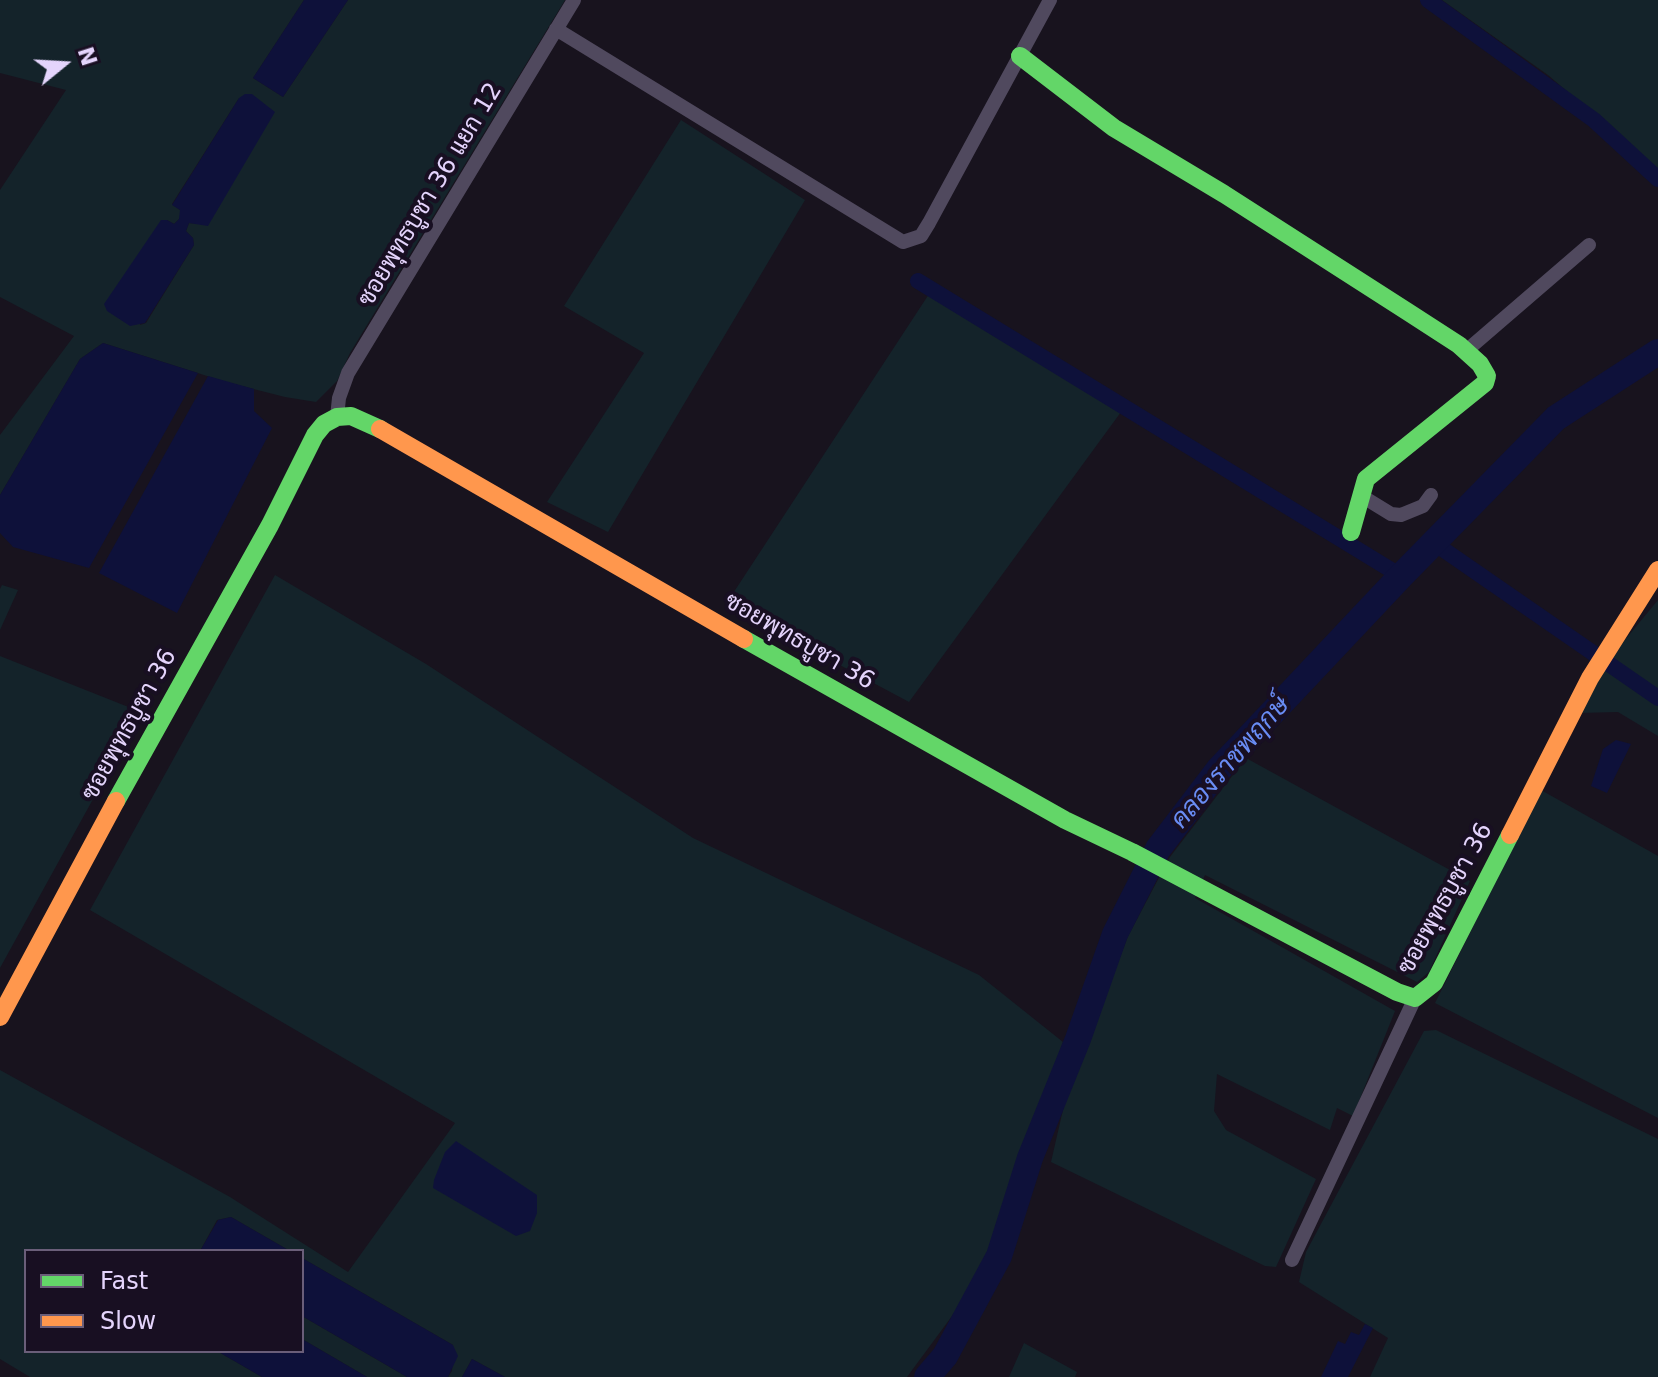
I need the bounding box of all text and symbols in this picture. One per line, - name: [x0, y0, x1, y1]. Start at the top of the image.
- north arrow: [24, 24, 104, 104]
- text: N: [73, 44, 102, 69]
- street label: ซอยพุทธบูชา 36 แยก 12: [353, 78, 509, 312]
- street label: ซอยพุทธบูชา 36: [719, 587, 879, 697]
- street label: ซอยพุทธบูชา 36: [77, 644, 183, 806]
- water label: คลองราชพฤกษ์: [1165, 690, 1297, 836]
- street label: ซอยพุทธบูชา 36: [1393, 818, 1499, 980]
- legend: [24, 1249, 304, 1353]
- text: Fast: [100, 1267, 148, 1295]
- text: Slow: [100, 1307, 156, 1335]

